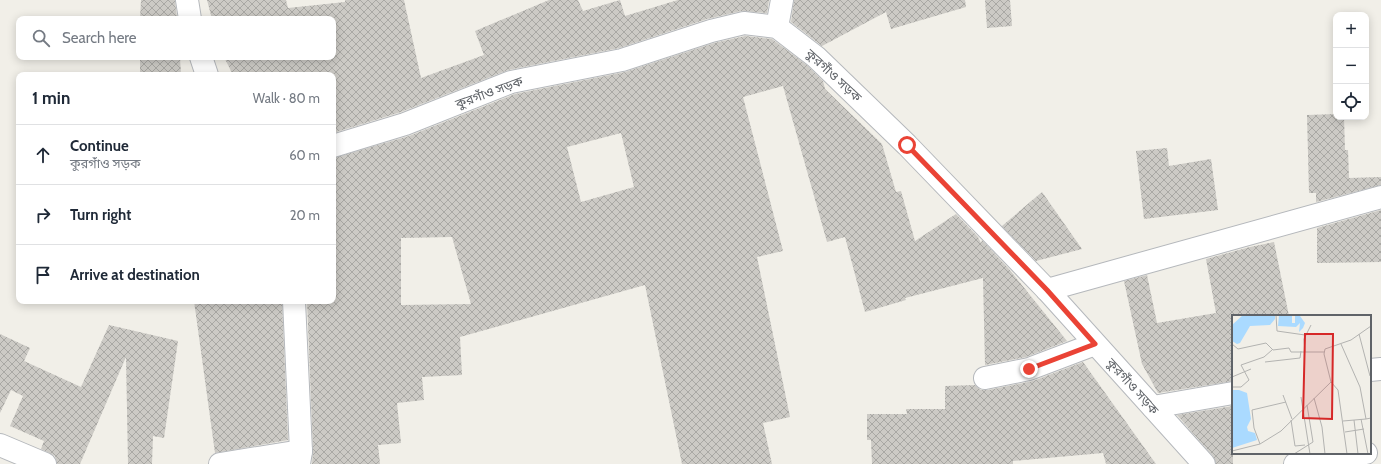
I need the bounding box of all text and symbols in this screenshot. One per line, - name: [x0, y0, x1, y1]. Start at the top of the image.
- map controls: [1333, 12, 1369, 120]
- button: +: [1333, 12, 1369, 48]
- search box: [16, 16, 336, 60]
- icon: search: [30, 27, 52, 49]
- text: Search here: [62, 29, 137, 47]
- street label: কুরগাঁও সড়ক: [801, 44, 866, 106]
- button: −: [1333, 48, 1369, 84]
- street label: কুরগাঁও সড়ক: [452, 72, 526, 113]
- button: locate: [1333, 84, 1369, 120]
- text: 1 min: [32, 88, 70, 108]
- text: Walk · 80 m: [253, 90, 320, 106]
- route start: [898, 136, 916, 154]
- text: Continue: [70, 137, 129, 155]
- icon: ahead: [32, 144, 54, 166]
- text: 60 m: [289, 147, 320, 163]
- text: কুরগাঁও সড়ক: [70, 155, 140, 171]
- icon: right: [32, 204, 54, 226]
- text: Turn right: [70, 206, 131, 224]
- text: 20 m: [290, 207, 320, 223]
- icon: arrive: [32, 264, 54, 286]
- text: Arrive at destination: [70, 266, 200, 284]
- inset map: [1232, 315, 1371, 454]
- street label: কুরগাঁও সড়ক: [1102, 354, 1163, 419]
- route end: [1020, 360, 1038, 378]

